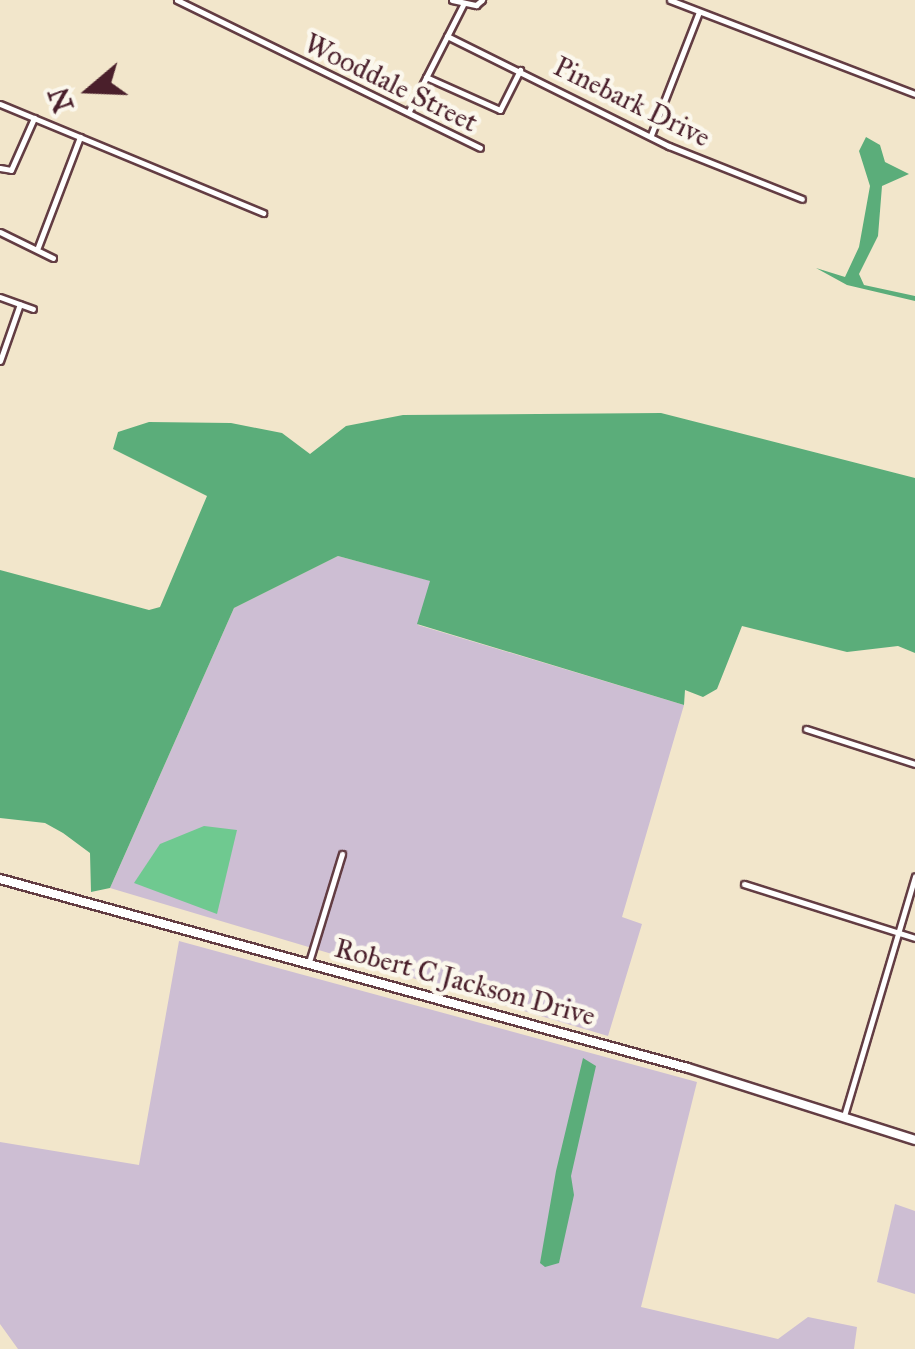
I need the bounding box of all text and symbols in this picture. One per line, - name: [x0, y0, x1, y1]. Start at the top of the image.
- street label: Wooddale Street: [299, 27, 483, 139]
- north arrow: [40, 40, 140, 140]
- street label: Pinebark Drive: [548, 50, 716, 154]
- text: N: [41, 83, 82, 117]
- street label: Robert C Jackson Drive: [331, 931, 599, 1033]

